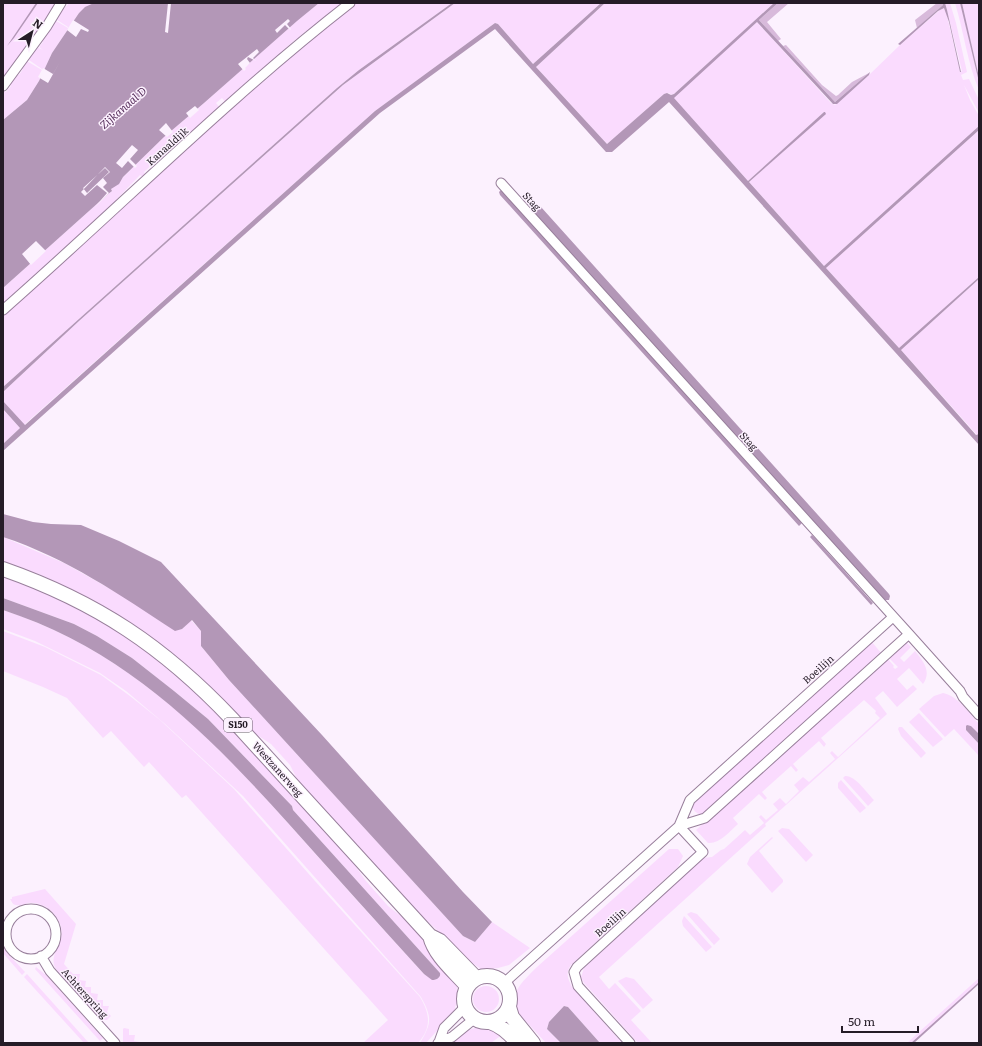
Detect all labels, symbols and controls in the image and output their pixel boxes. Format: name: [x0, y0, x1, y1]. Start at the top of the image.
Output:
north arrow: [12, 12, 52, 52]
text: N: [30, 14, 47, 32]
water label: Zijkanaal D: [95, 82, 149, 132]
street label: Kanaaldijk: [142, 122, 192, 169]
street label: Stag: [520, 188, 545, 214]
street label: Stag: [737, 428, 762, 454]
street label: Boeilijn: [799, 650, 837, 687]
road number: S150: [224, 718, 252, 732]
street label: Westzanerweg: [250, 738, 307, 800]
street label: Boeilijn: [591, 903, 629, 940]
street label: Achterspring: [59, 964, 112, 1021]
scale bar: [842, 1008, 918, 1034]
text: 50 m: [848, 1012, 875, 1030]

